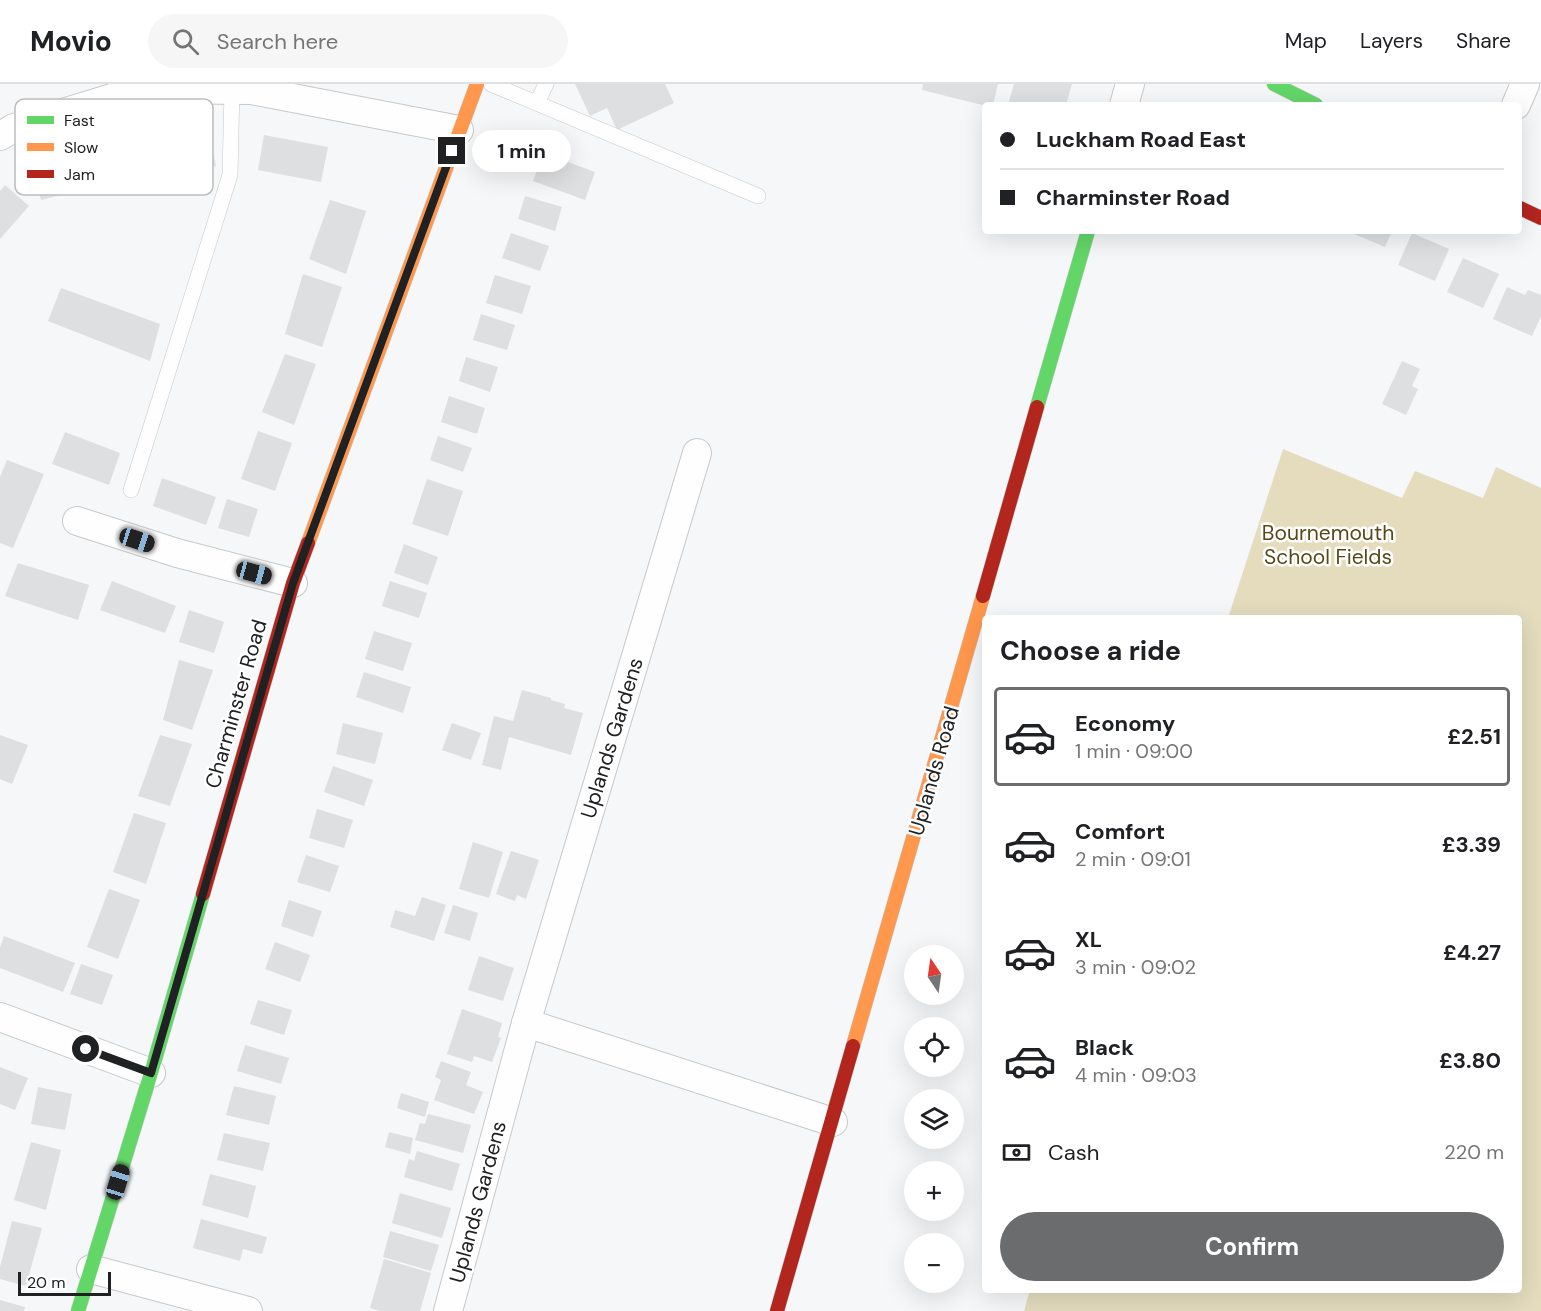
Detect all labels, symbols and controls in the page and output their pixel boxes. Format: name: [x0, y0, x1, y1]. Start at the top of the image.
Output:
search box: [148, 14, 568, 68]
text: Movio: [30, 23, 112, 60]
icon: search: [169, 25, 202, 58]
text: Search here: [217, 27, 338, 56]
text: Map: [1285, 27, 1327, 55]
text: Layers: [1360, 27, 1423, 55]
text: Share: [1456, 27, 1511, 55]
legend: [15, 99, 213, 195]
text: Fast: [64, 110, 95, 131]
text: Luckham Road East: [1036, 125, 1246, 154]
callout: 1 min: [473, 130, 572, 172]
text: Slow: [64, 137, 98, 158]
route end: [438, 137, 465, 164]
text: 1 min: [497, 138, 546, 164]
text: Jam: [64, 164, 95, 185]
text: Charminster Road: [1036, 183, 1230, 212]
park label: Bournemouth School Fields: [1262, 519, 1394, 571]
car: [117, 526, 157, 554]
car: [234, 560, 274, 586]
street label: Charminster Road: [199, 616, 273, 792]
text: Choose a ride: [1000, 633, 1181, 668]
street label: Uplands Gardens: [574, 654, 650, 822]
street label: Uplands Road: [902, 703, 966, 839]
text: Economy: [1075, 709, 1175, 738]
icon: car: [1003, 710, 1057, 764]
text: £2.51: [1447, 722, 1501, 751]
text: 1 min · 09:00: [1075, 738, 1193, 764]
text: Comfort: [1075, 817, 1165, 846]
icon: car: [1003, 818, 1057, 872]
text: £3.39: [1442, 830, 1501, 859]
text: 2 min · 09:01: [1075, 846, 1191, 872]
text: XL: [1075, 925, 1102, 954]
icon: car: [1003, 926, 1057, 980]
text: £4.27: [1443, 938, 1501, 967]
north arrow: [904, 945, 964, 1005]
map controls: [904, 945, 964, 1293]
text: 3 min · 09:02: [1075, 954, 1196, 980]
button: locate: [904, 1017, 964, 1077]
text: Black: [1075, 1033, 1134, 1062]
icon: car: [1003, 1034, 1057, 1088]
route start: [72, 1035, 99, 1062]
text: £3.80: [1439, 1046, 1501, 1075]
text: 4 min · 09:03: [1075, 1062, 1197, 1088]
button: layers: [904, 1089, 964, 1149]
street label: Uplands Gardens: [443, 1118, 513, 1286]
icon: cash: [1000, 1136, 1033, 1169]
text: Cash: [1048, 1138, 1099, 1167]
text: 220 m: [1444, 1139, 1504, 1165]
button: +: [904, 1161, 964, 1221]
car: [104, 1162, 132, 1202]
button: Confirm: [1000, 1212, 1504, 1281]
button: −: [904, 1233, 964, 1293]
scale bar: [18, 1269, 111, 1296]
text: 20 m: [27, 1272, 66, 1293]

